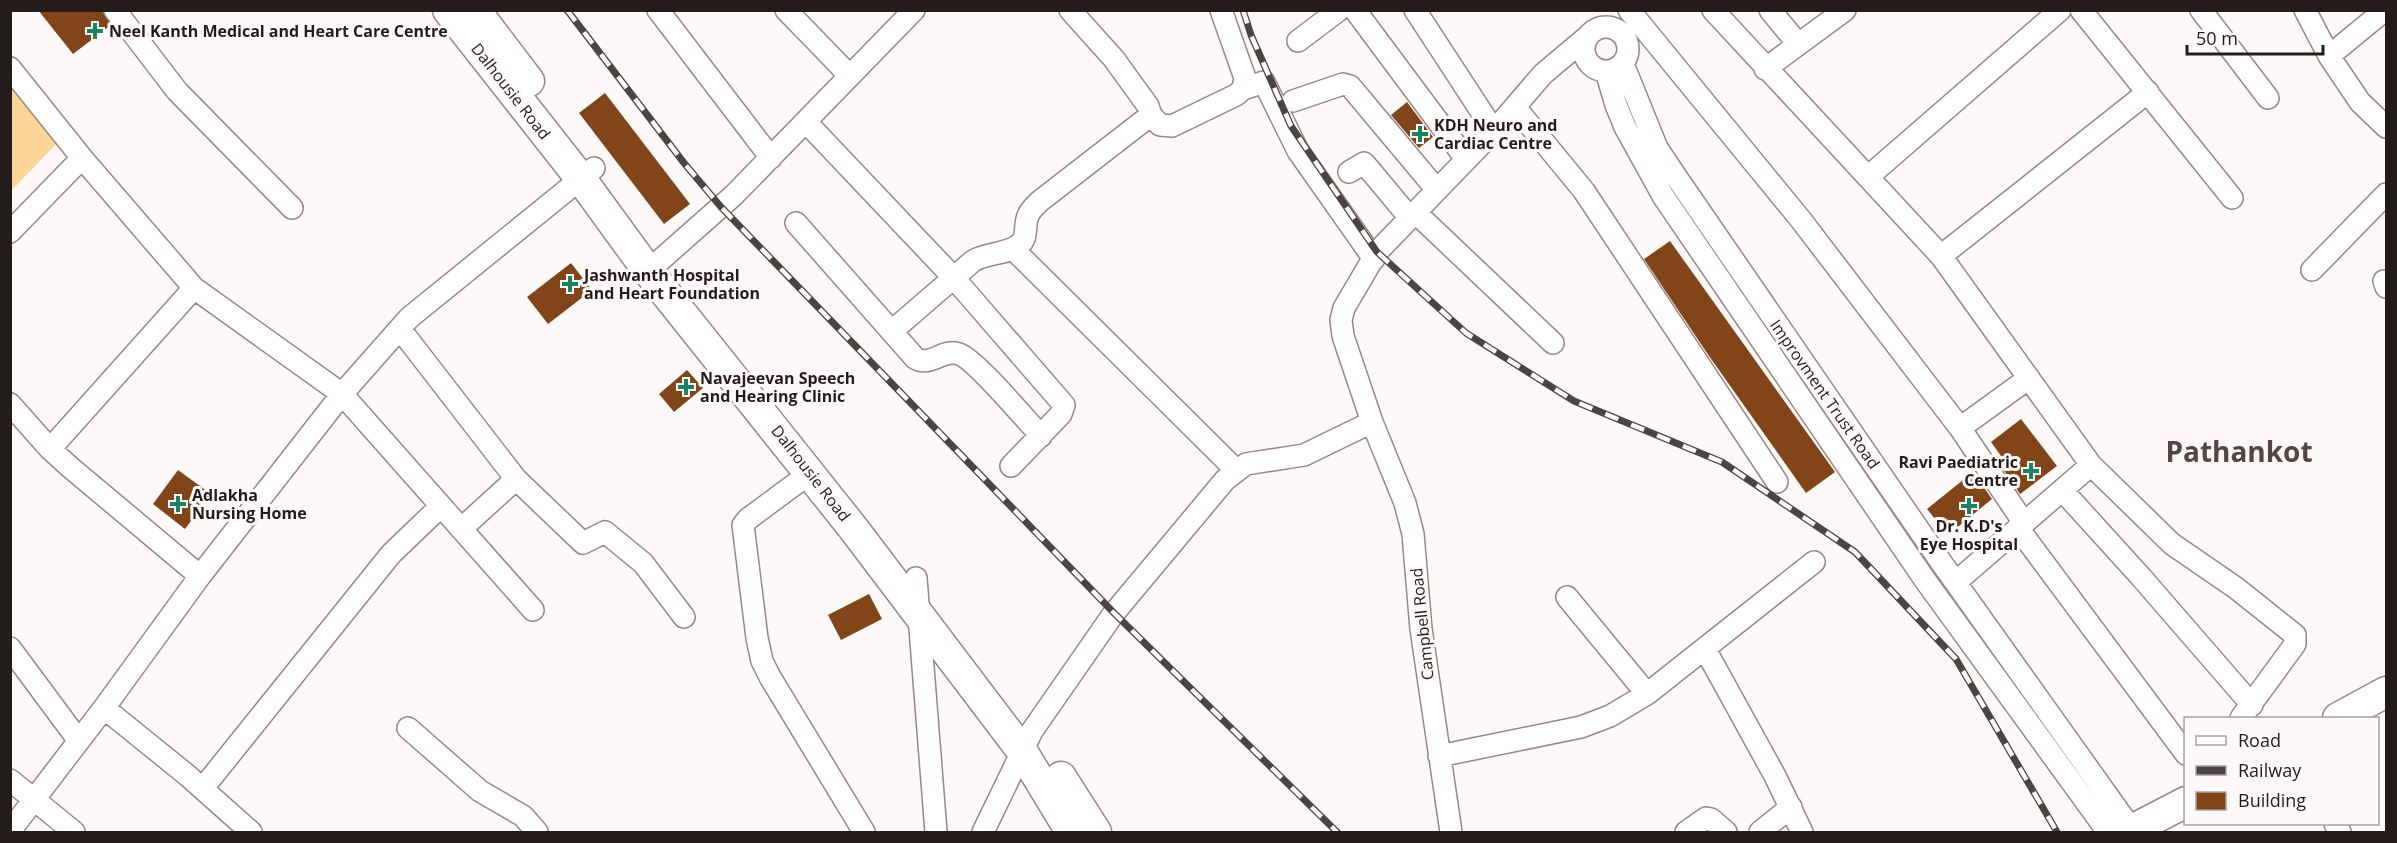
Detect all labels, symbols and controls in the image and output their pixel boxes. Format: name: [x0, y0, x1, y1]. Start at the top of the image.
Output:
scale bar: [2187, 18, 2324, 56]
place label: Neel Kanth Medical and Heart Care Centre: [109, 20, 448, 42]
marker: Neel Kanth Medical and Heart Care Centre: [86, 22, 104, 40]
text: 50 m: [2196, 26, 2238, 50]
street label: Dalhousie Road: [466, 38, 556, 144]
place label: KDH Neuro and Cardiac Centre: [1434, 114, 1557, 154]
marker: KDH Neuro and Cardiac Centre: [1411, 125, 1429, 143]
place label: Jashwanth Hospital and Heart Foundation: [582, 264, 760, 304]
marker: Jashwanth Hospital and Heart Foundation: [561, 275, 579, 293]
street label: Improvment Trust Road: [1765, 315, 1885, 473]
place label: Navajeevan Speech and Hearing Clinic: [700, 367, 855, 407]
marker: Navajeevan Speech and Hearing Clinic: [677, 378, 695, 396]
street label: Dalhousie Road: [766, 420, 856, 526]
district label: Pathankot: [2165, 432, 2313, 470]
place label: Ravi Paediatric Centre: [1898, 451, 2018, 491]
marker: Ravi Paediatric Centre: [2022, 462, 2040, 480]
place label: Adlakha Nursing Home: [192, 484, 307, 524]
marker: Adlakha Nursing Home: [169, 495, 187, 513]
marker: Dr. K.D's Eye Hospital: [1960, 497, 1978, 515]
place label: Dr. K.D's Eye Hospital: [1920, 515, 2018, 555]
street label: Campbell Road: [1405, 567, 1439, 681]
legend: [2184, 717, 2379, 825]
text: Road: [2238, 728, 2281, 752]
text: Railway: [2238, 758, 2302, 782]
text: Building: [2238, 788, 2306, 812]

